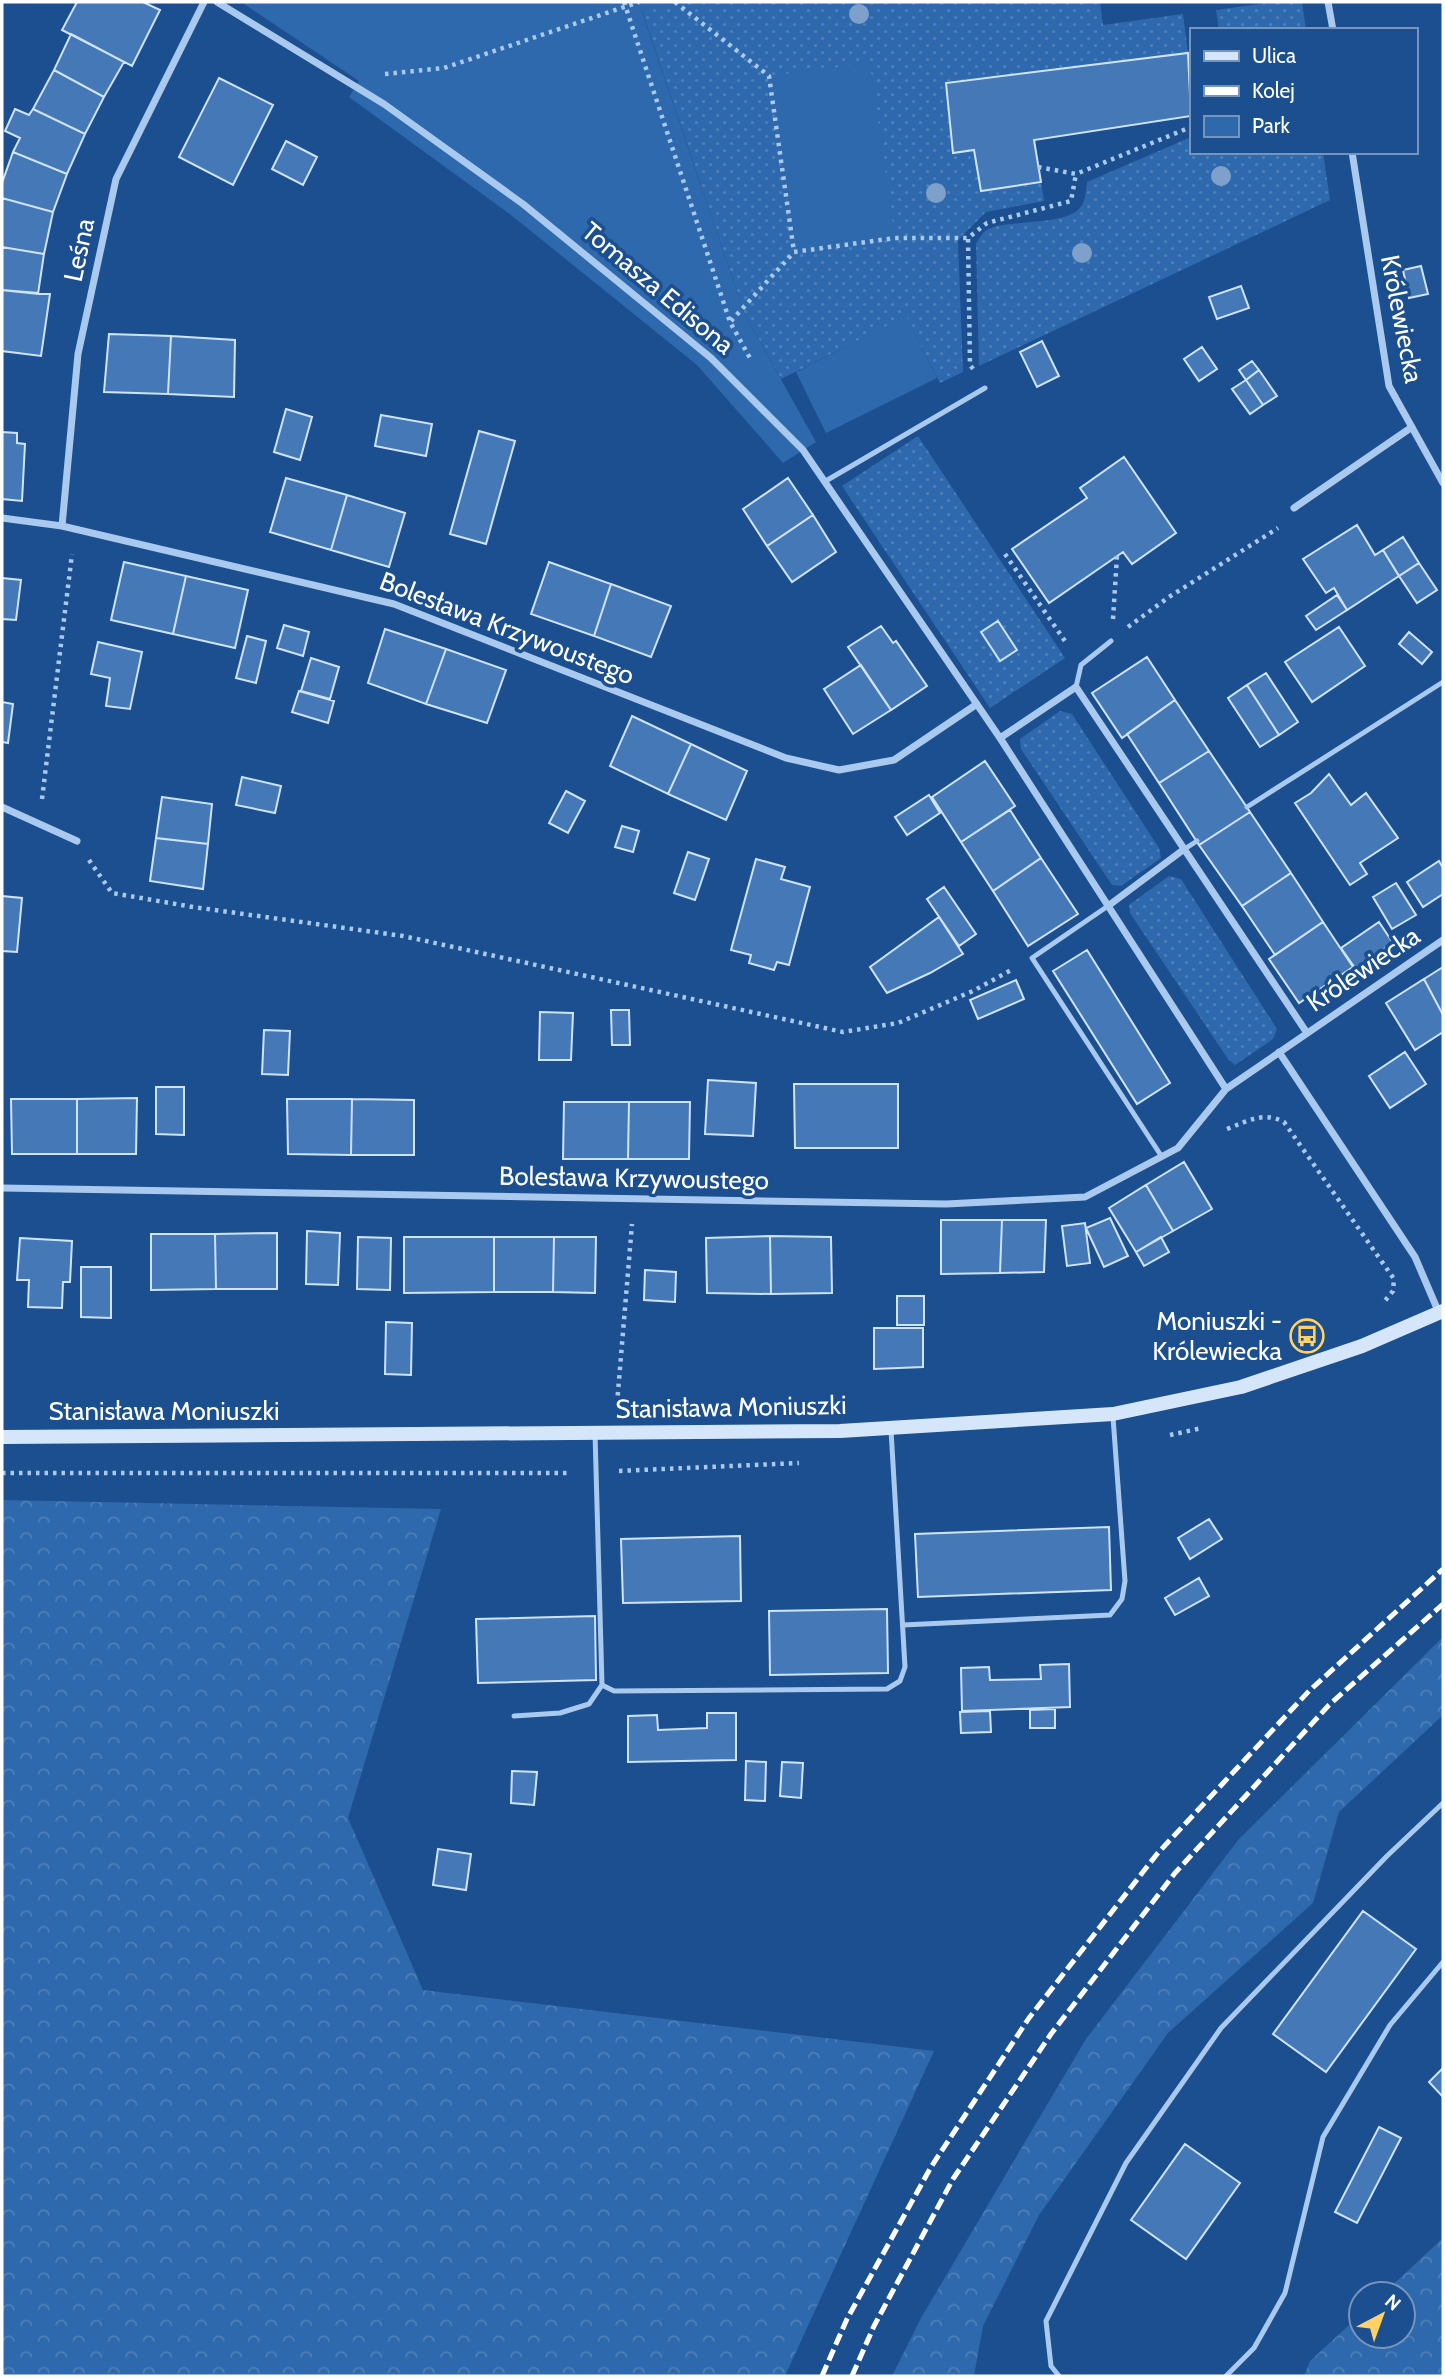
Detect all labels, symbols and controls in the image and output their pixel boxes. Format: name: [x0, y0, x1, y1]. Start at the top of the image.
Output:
legend: [1190, 28, 1417, 154]
text: Ulica: [1252, 43, 1296, 68]
text: Kolej: [1252, 78, 1295, 104]
text: Park: [1252, 113, 1290, 138]
street label: Leśna: [57, 215, 101, 285]
street label: Tomasza Edisona: [575, 215, 741, 361]
street label: Królewiecka: [1374, 252, 1430, 386]
street label: Bolesława Krzywoustego: [375, 565, 639, 691]
street label: Królewiecka: [1300, 919, 1426, 1019]
street label: Bolesława Krzywoustego: [499, 1160, 769, 1196]
place label: Moniuszki - Królewiecka: [1152, 1305, 1283, 1367]
bus stop icon: Moniuszki - Królewiecka: [1288, 1317, 1326, 1355]
street label: Stanisława Moniuszki: [615, 1389, 847, 1425]
street label: Stanisława Moniuszki: [48, 1395, 280, 1427]
north arrow: [1347, 2280, 1417, 2350]
text: N: [1380, 2289, 1405, 2316]

